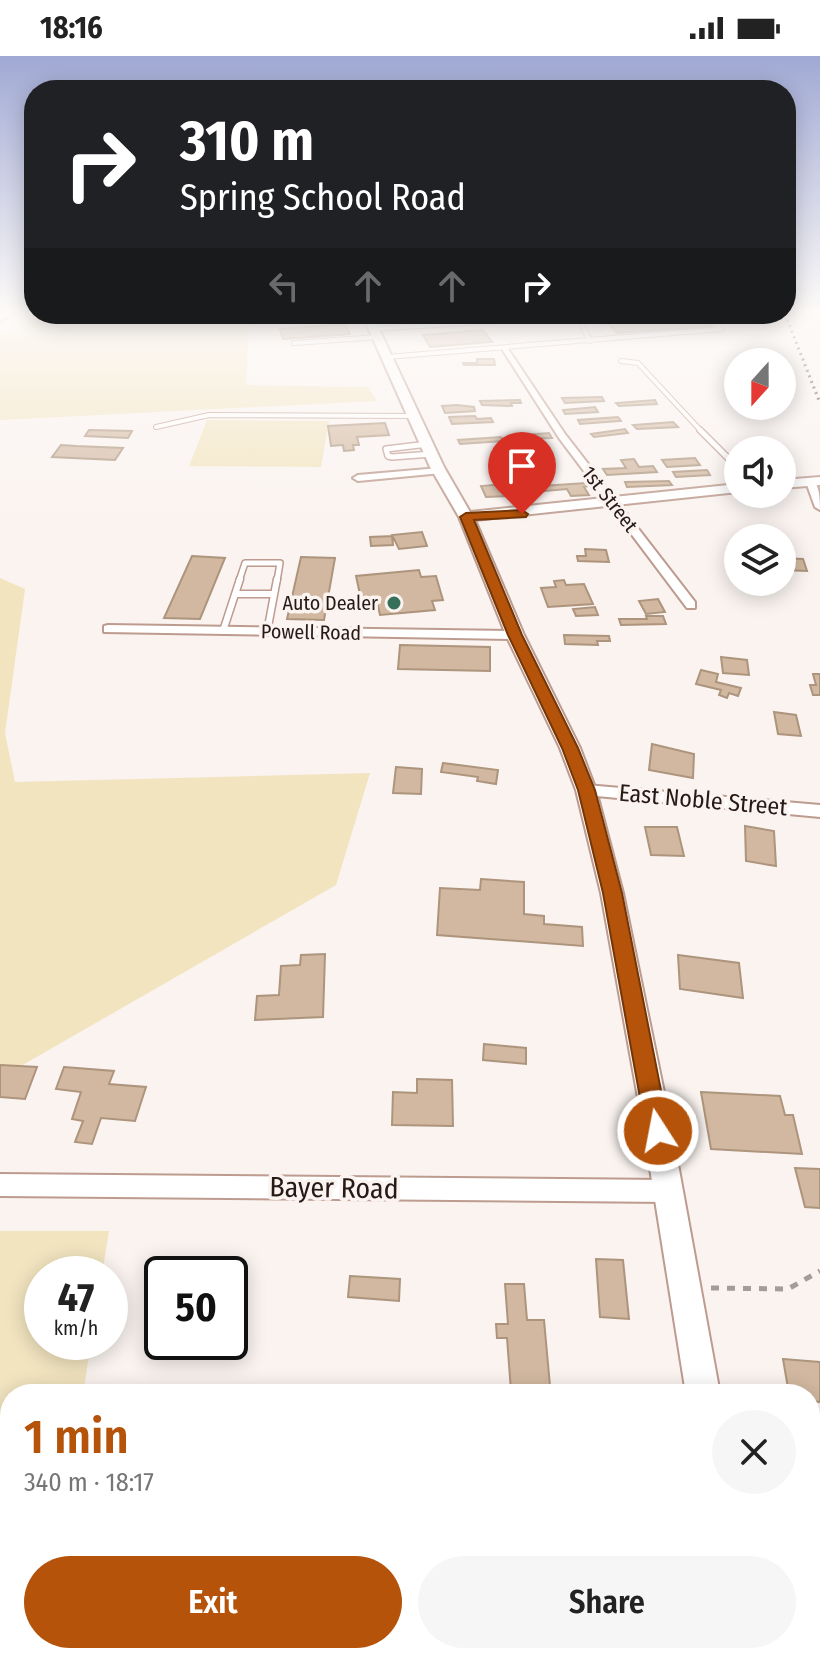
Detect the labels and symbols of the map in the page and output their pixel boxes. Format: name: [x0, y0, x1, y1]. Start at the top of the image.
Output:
north arrow: [724, 348, 796, 420]
pin: [488, 432, 556, 514]
street label: 1st Street: [577, 461, 643, 537]
place label: Auto Dealer: [283, 591, 378, 615]
marker: Auto Dealer: [385, 594, 403, 612]
street label: Powell Road: [261, 619, 361, 645]
street label: East Noble Street: [618, 779, 789, 821]
position arrow: [616, 1089, 700, 1173]
street label: Bayer Road: [269, 1170, 399, 1206]
speed limit sign: 50: [144, 1256, 248, 1360]

